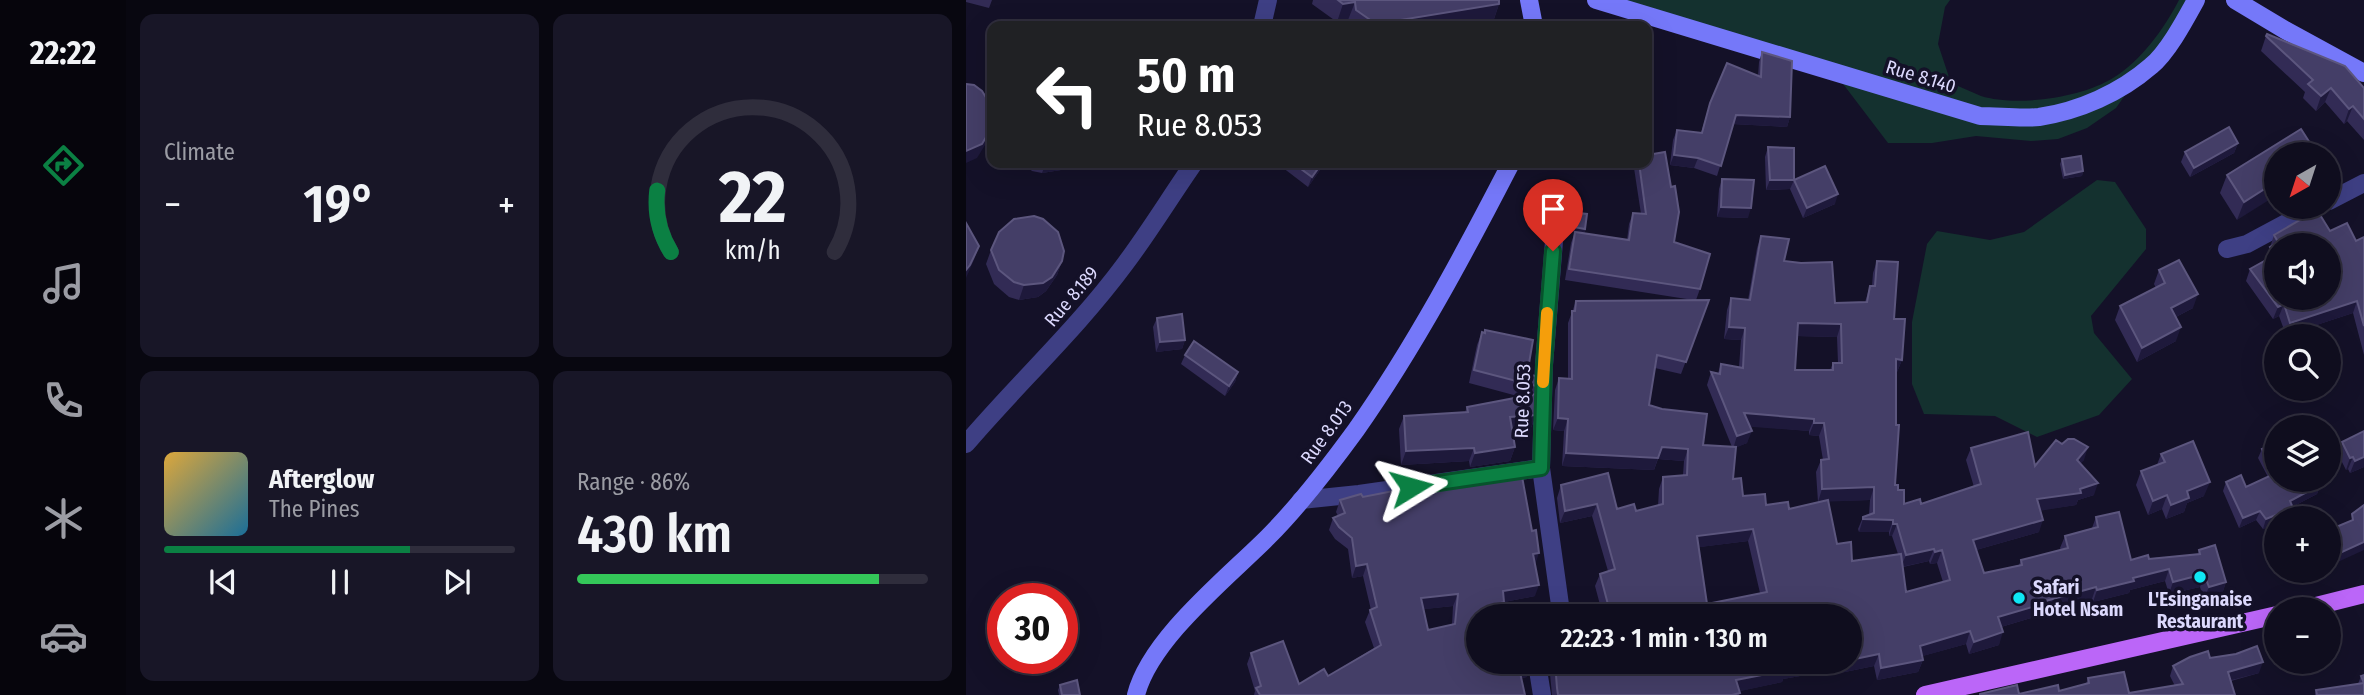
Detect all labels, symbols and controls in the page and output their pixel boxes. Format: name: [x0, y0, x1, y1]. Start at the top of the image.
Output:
text: 22:22: [30, 34, 96, 72]
text: 50 m: [1137, 46, 1235, 105]
icon: left: [1022, 49, 1113, 140]
street label: Rue 8.140: [1883, 55, 1959, 98]
text: Rue 8.053: [1137, 106, 1262, 144]
text: Climate: [164, 138, 235, 166]
icon: directions: [39, 141, 88, 190]
north arrow: [2264, 142, 2342, 219]
map controls: [2264, 142, 2341, 674]
text: 22: [718, 154, 786, 241]
text: 19°: [303, 173, 376, 236]
pin: [1523, 179, 1583, 251]
text: −: [164, 182, 181, 228]
text: +: [498, 182, 515, 228]
icon: arrive: [1534, 190, 1572, 228]
button: sound: [2264, 233, 2341, 310]
text: km/h: [725, 235, 780, 265]
icon: music: [39, 259, 88, 308]
street label: Rue 8.189: [1040, 261, 1103, 331]
button: search: [2264, 324, 2341, 401]
street label: Rue 8.053: [1510, 363, 1535, 439]
icon: phone: [39, 376, 88, 425]
street label: Rue 8.013: [1296, 396, 1357, 469]
button: layers: [2264, 415, 2341, 492]
position arrow: [1374, 450, 1448, 524]
text: Afterglow: [269, 464, 374, 495]
text: Range · 86%: [577, 468, 690, 496]
icon: climate: [39, 494, 88, 543]
text: The Pines: [269, 495, 360, 523]
text: 430 km: [577, 503, 732, 566]
button: +: [2264, 506, 2341, 583]
icon: previous: [204, 563, 242, 601]
icon: pause: [321, 563, 359, 601]
icon: next: [438, 563, 476, 601]
marker: L'Esinganaise Restaurant: [2192, 569, 2208, 585]
place label: Safari Hotel Nsam: [2033, 576, 2123, 621]
speed limit sign: 30: [987, 583, 1078, 674]
place label: L'Esinganaise Restaurant: [2148, 588, 2252, 633]
marker: Safari Hotel Nsam: [2011, 590, 2027, 606]
button: −: [2264, 597, 2341, 674]
icon: car: [39, 612, 88, 661]
text: 22:23 · 1 min · 130 m: [1560, 623, 1768, 654]

